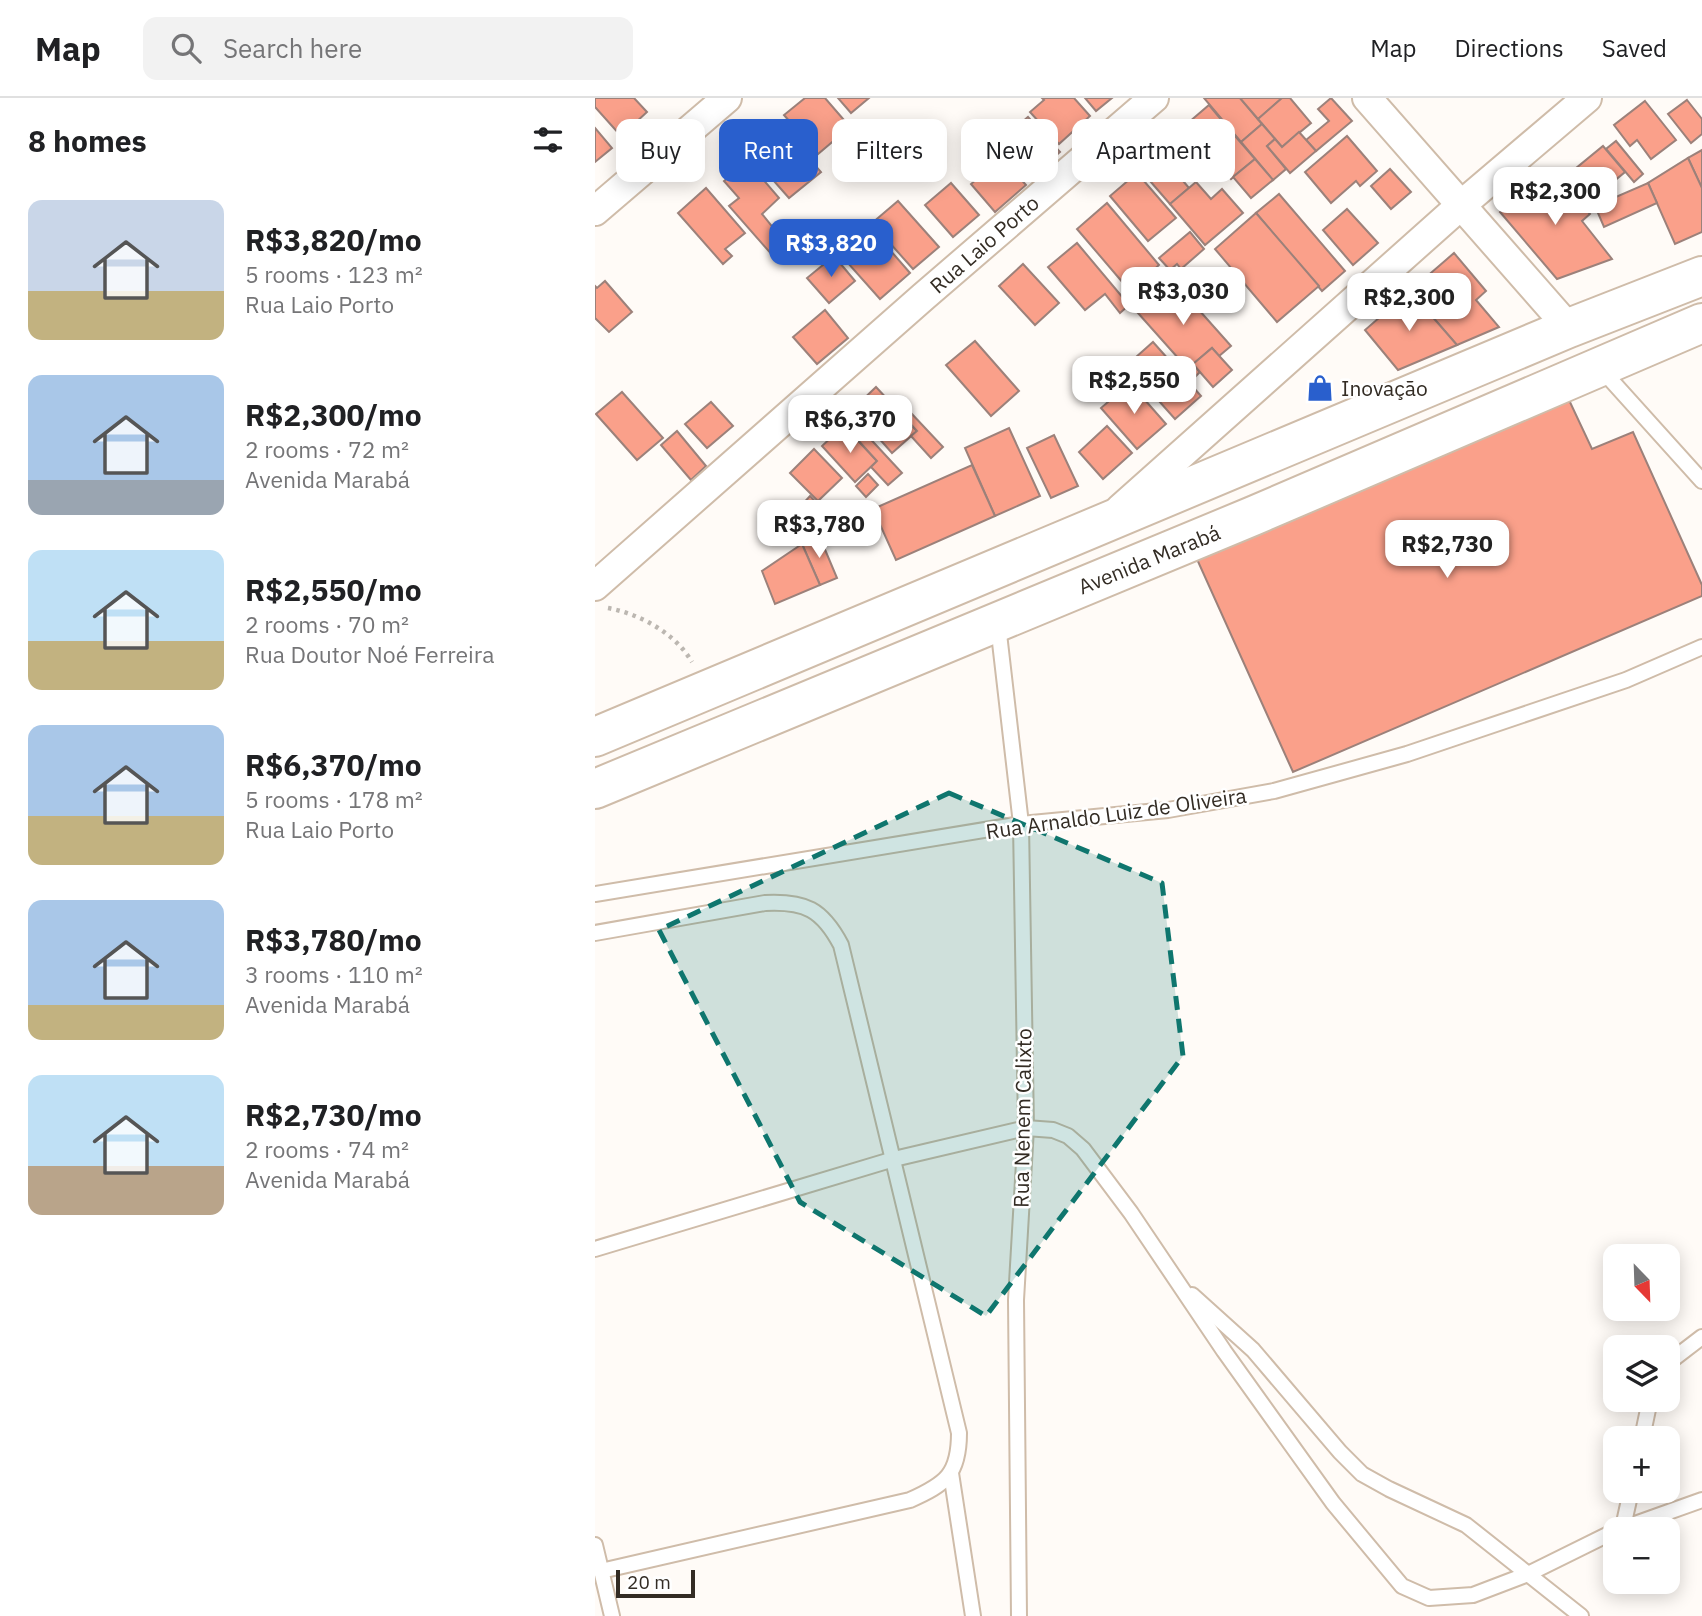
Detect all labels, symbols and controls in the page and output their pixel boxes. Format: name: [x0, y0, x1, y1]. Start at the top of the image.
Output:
search box: [143, 17, 633, 80]
text: Map: [35, 27, 101, 70]
icon: search: [167, 29, 205, 67]
text: Search here: [223, 31, 362, 65]
text: Map: [1370, 32, 1416, 64]
text: Directions: [1454, 32, 1564, 64]
text: Saved: [1602, 32, 1667, 64]
chip: Buy: [616, 119, 705, 182]
chip: Rent: [719, 119, 818, 182]
chip: Filters: [832, 119, 947, 182]
chip: New: [961, 119, 1058, 182]
chip: Apartment: [1072, 119, 1235, 182]
text: 8 homes: [28, 121, 147, 160]
icon: filters: [529, 121, 567, 159]
pin: R$2,300: [1490, 167, 1620, 227]
text: R$2,300: [1509, 175, 1601, 205]
street label: Rua Laio Porto: [923, 189, 1045, 299]
text: R$3,820/mo: [245, 220, 422, 259]
pin: R$3,820: [766, 220, 896, 279]
text: R$3,820: [785, 227, 877, 257]
icon: home: [84, 228, 168, 312]
text: 5 rooms · 123 m²: [245, 259, 423, 289]
pin: R$3,030: [1118, 268, 1248, 327]
pin: R$2,300: [1344, 274, 1474, 333]
text: R$3,030: [1137, 275, 1229, 305]
text: R$2,300: [1363, 281, 1455, 311]
text: Rua Laio Porto: [245, 289, 394, 319]
pin: R$2,550: [1069, 356, 1199, 416]
text: R$2,550: [1088, 364, 1180, 394]
shop icon: Inovação: [1305, 373, 1335, 403]
place label: Inovação: [1341, 374, 1428, 402]
text: R$2,300/mo: [245, 395, 422, 434]
pin: R$6,370: [785, 396, 915, 455]
icon: home: [84, 403, 168, 487]
text: R$6,370: [804, 403, 896, 433]
text: 2 rooms · 72 m²: [245, 434, 409, 464]
text: Avenida Marabá: [245, 464, 410, 494]
pin: R$3,780: [754, 500, 884, 560]
text: R$3,780: [773, 508, 865, 538]
street label: Avenida Marabá: [1074, 518, 1224, 600]
pin: R$2,730: [1382, 520, 1512, 580]
text: R$2,730: [1401, 528, 1493, 558]
text: R$2,550/mo: [245, 570, 422, 609]
icon: home: [84, 578, 168, 662]
text: 2 rooms · 70 m²: [245, 609, 409, 639]
text: Rua Doutor Noé Ferreira: [245, 639, 494, 669]
text: R$6,370/mo: [245, 745, 422, 784]
icon: home: [84, 753, 168, 837]
street label: Rua Arnaldo Luiz de Oliveira: [984, 781, 1248, 845]
text: 5 rooms · 178 m²: [245, 784, 423, 814]
text: Rua Laio Porto: [245, 814, 394, 844]
text: R$3,780/mo: [245, 920, 422, 959]
icon: home: [84, 928, 168, 1012]
text: 3 rooms · 110 m²: [245, 959, 423, 989]
text: Avenida Marabá: [245, 989, 410, 1019]
street label: Rua Nenem Calixto: [1006, 1028, 1038, 1208]
text: R$2,730/mo: [245, 1095, 422, 1134]
icon: home: [84, 1103, 168, 1187]
text: 2 rooms · 74 m²: [245, 1134, 409, 1164]
text: Avenida Marabá: [245, 1164, 410, 1194]
north arrow: [1603, 1244, 1680, 1321]
map controls: [1603, 1244, 1680, 1594]
button: layers: [1603, 1335, 1680, 1412]
button: +: [1603, 1426, 1680, 1503]
button: −: [1603, 1517, 1680, 1594]
scale bar: [616, 1567, 695, 1599]
text: 20 m: [627, 1570, 671, 1594]

